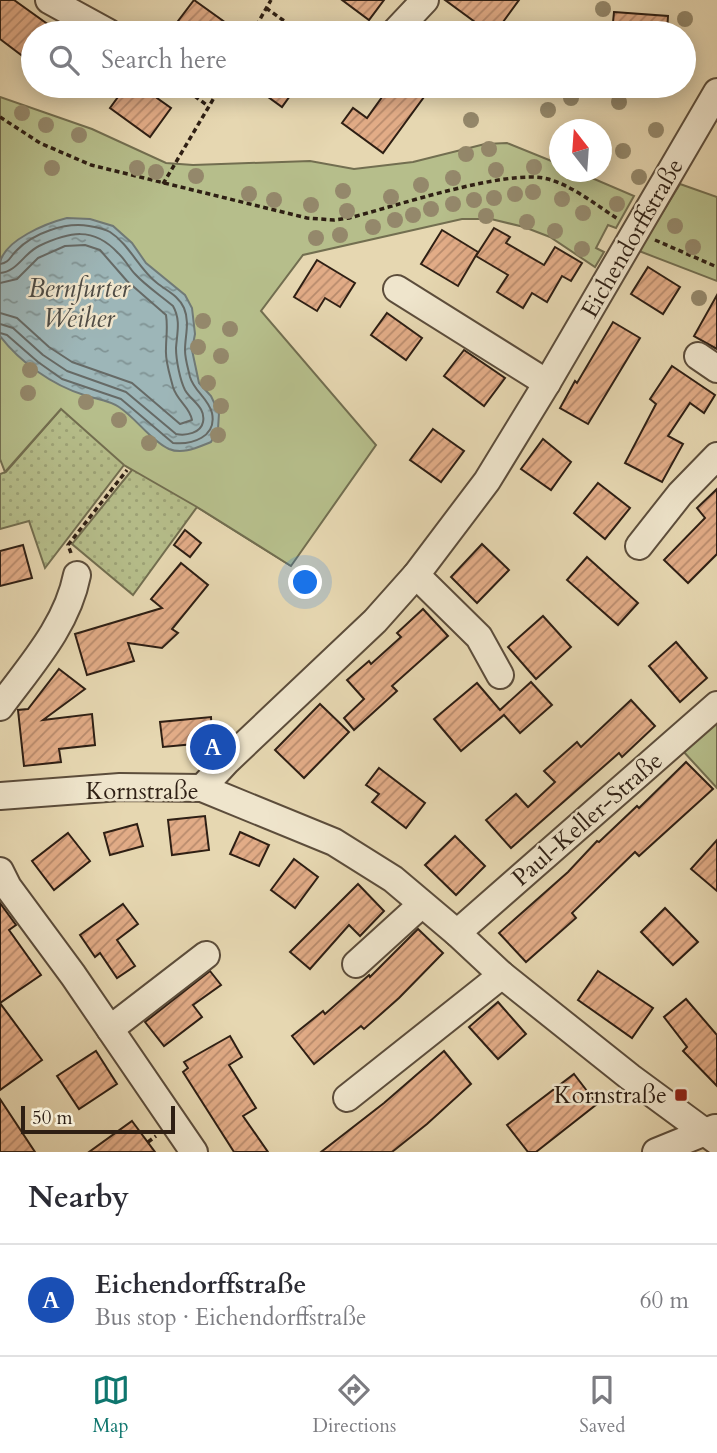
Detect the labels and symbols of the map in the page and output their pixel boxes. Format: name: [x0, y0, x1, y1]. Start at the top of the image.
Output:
north arrow: [549, 119, 612, 182]
street label: Eichendorffstraße: [573, 152, 691, 324]
water label: Bernfurter Weiher: [28, 271, 131, 336]
your location: [288, 565, 322, 599]
pin: A: [190, 721, 236, 773]
street label: Paul-Keller-Straße: [505, 745, 670, 894]
street label: Kornstraße: [85, 775, 199, 808]
place label: Kornstraße: [554, 1079, 667, 1112]
marker: Kornstraße: [673, 1087, 689, 1103]
scale bar: [21, 1103, 175, 1135]

